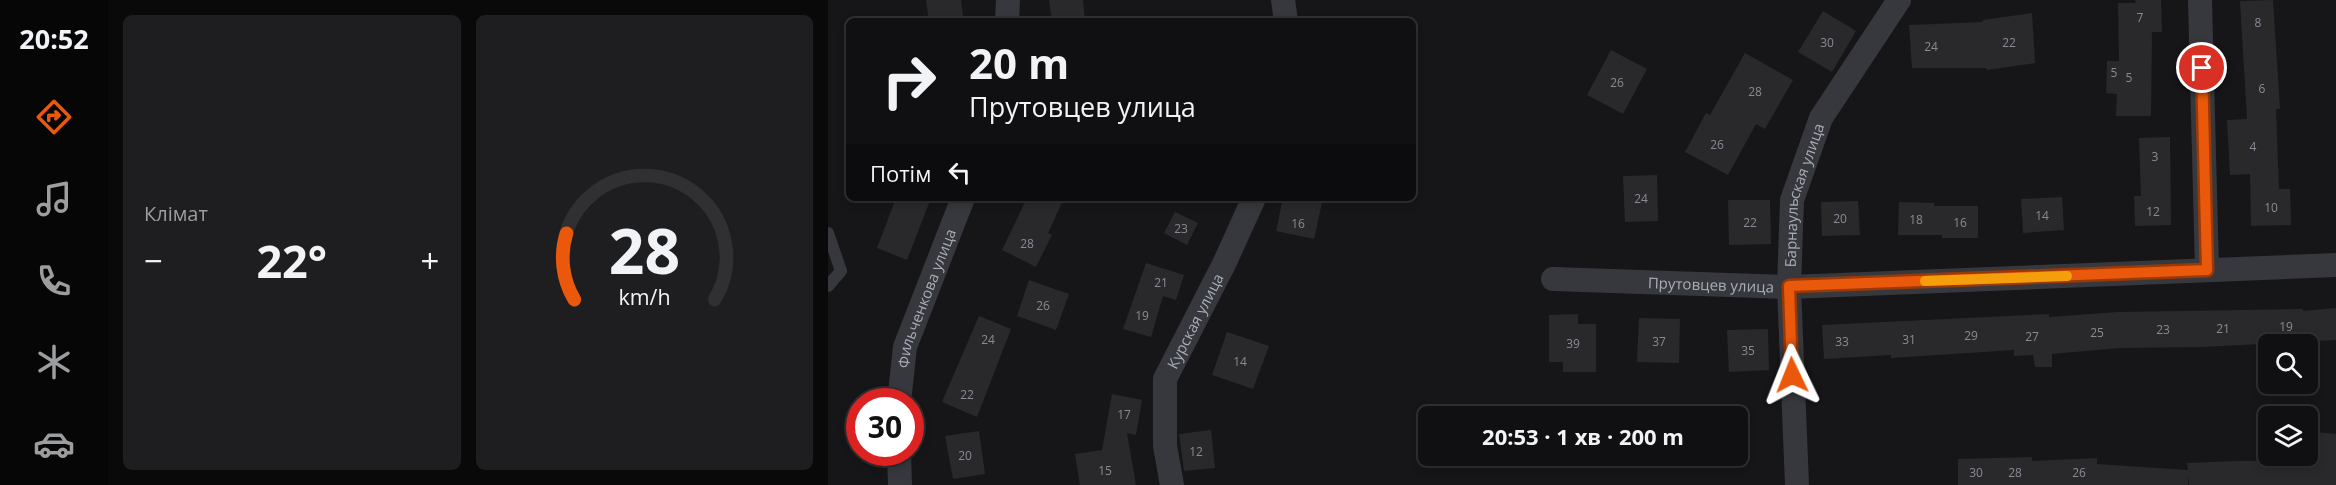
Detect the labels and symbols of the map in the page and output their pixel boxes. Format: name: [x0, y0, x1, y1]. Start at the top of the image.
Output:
house number: 7: [2137, 9, 2144, 26]
house number: 8: [2255, 14, 2262, 31]
house number: 30: [1820, 34, 1834, 51]
house number: 22: [2002, 34, 2016, 51]
house number: 24: [1924, 38, 1938, 55]
pin: [2176, 42, 2227, 93]
house number: 5: [2111, 64, 2118, 81]
house number: 5: [2126, 69, 2133, 86]
house number: 26: [1610, 74, 1624, 91]
house number: 6: [2259, 80, 2266, 97]
house number: 28: [1748, 83, 1762, 100]
street label: Барнаульская улица: [1780, 120, 1828, 268]
house number: 26: [1710, 136, 1724, 153]
house number: 4: [2250, 138, 2257, 155]
house number: 3: [2152, 148, 2159, 165]
house number: 24: [1634, 190, 1648, 207]
house number: 10: [2264, 199, 2278, 216]
house number: 12: [2146, 203, 2160, 220]
house number: 14: [2035, 207, 2049, 224]
house number: 20: [1833, 210, 1847, 227]
house number: 18: [1909, 211, 1923, 228]
house number: 22: [1743, 214, 1757, 231]
house number: 16: [1953, 214, 1967, 231]
house number: 16: [1291, 215, 1305, 232]
house number: 23: [1174, 220, 1188, 237]
street label: Фильченкова улица: [893, 226, 960, 369]
house number: 28: [1020, 235, 1034, 252]
street label: Курская улица: [1162, 270, 1228, 372]
street label: Прутовцев улица: [1648, 272, 1774, 296]
house number: 21: [1154, 274, 1168, 291]
house number: 26: [1036, 297, 1050, 314]
house number: 19: [1135, 307, 1149, 324]
house number: 19: [2279, 318, 2293, 335]
house number: 21: [2216, 320, 2230, 337]
house number: 23: [2156, 321, 2170, 338]
house number: 25: [2090, 324, 2104, 341]
house number: 29: [1964, 327, 1978, 344]
house number: 27: [2025, 328, 2039, 345]
house number: 24: [981, 331, 995, 348]
house number: 31: [1902, 331, 1916, 348]
house number: 37: [1652, 333, 1666, 350]
house number: 33: [1835, 333, 1849, 350]
house number: 39: [1566, 335, 1580, 352]
house number: 35: [1741, 342, 1755, 359]
position arrow: [1760, 343, 1824, 407]
house number: 14: [1233, 353, 1247, 370]
house number: 22: [960, 386, 974, 403]
speed limit sign: 30: [846, 388, 924, 466]
house number: 17: [1117, 406, 1131, 423]
house number: 12: [1189, 443, 1203, 460]
house number: 20: [958, 447, 972, 464]
house number: 15: [1098, 462, 1112, 479]
house number: 30: [1969, 464, 1983, 481]
house number: 28: [2008, 464, 2022, 481]
house number: 26: [2072, 464, 2086, 481]

